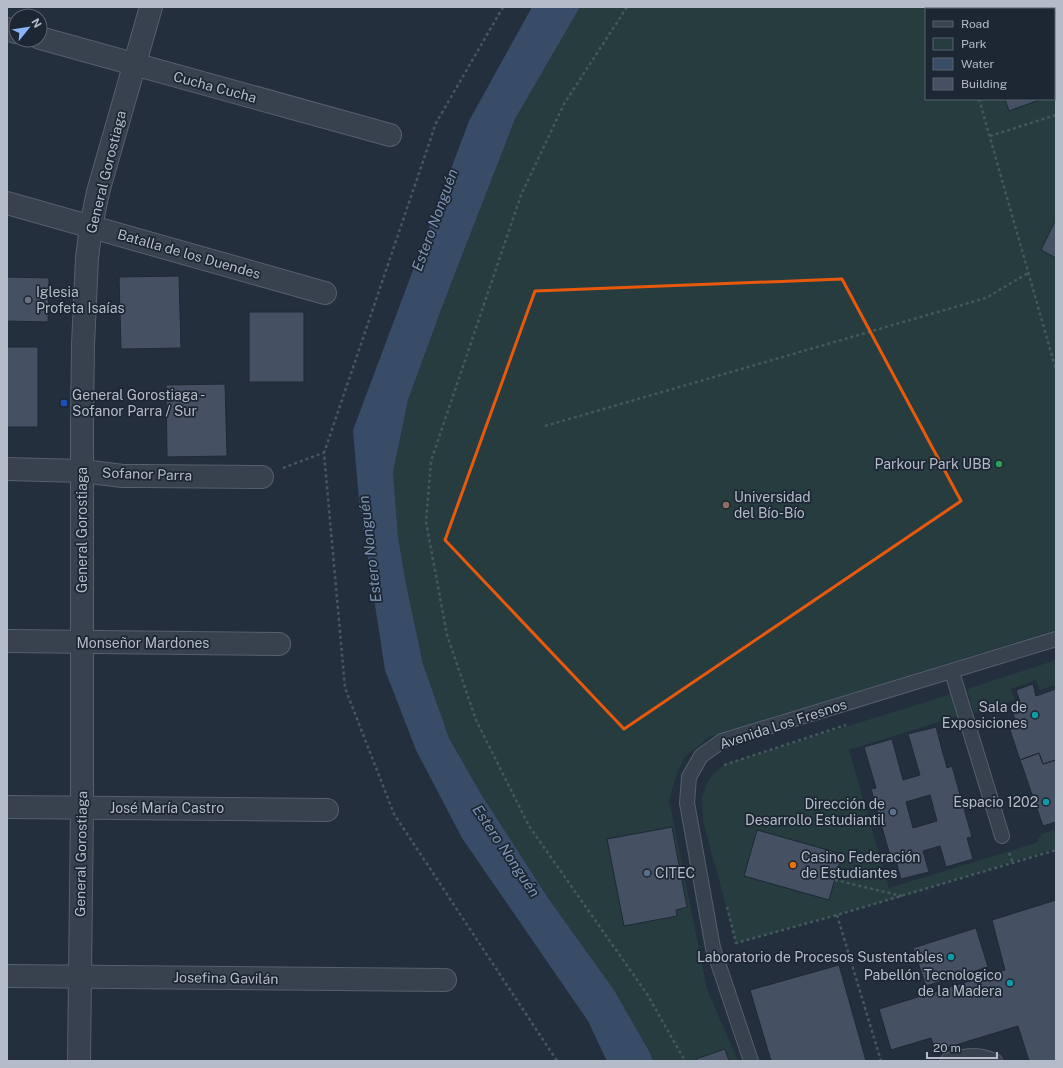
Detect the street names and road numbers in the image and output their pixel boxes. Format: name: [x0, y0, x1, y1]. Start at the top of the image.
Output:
street label: Cucha Cucha: [172, 68, 258, 106]
street label: General Gorostiaga: [83, 109, 129, 235]
street label: Batalla de los Duendes: [116, 226, 262, 282]
street label: Sofanor Parra: [102, 464, 192, 484]
street label: General Gorostiaga: [74, 467, 90, 593]
street label: Monseñor Mardones: [77, 635, 209, 651]
street label: Avenida Los Fresnos: [717, 696, 849, 752]
street label: General Gorostiaga: [72, 791, 90, 917]
street label: José María Castro: [110, 800, 224, 816]
street label: Josefina Gavilán: [174, 969, 278, 987]

